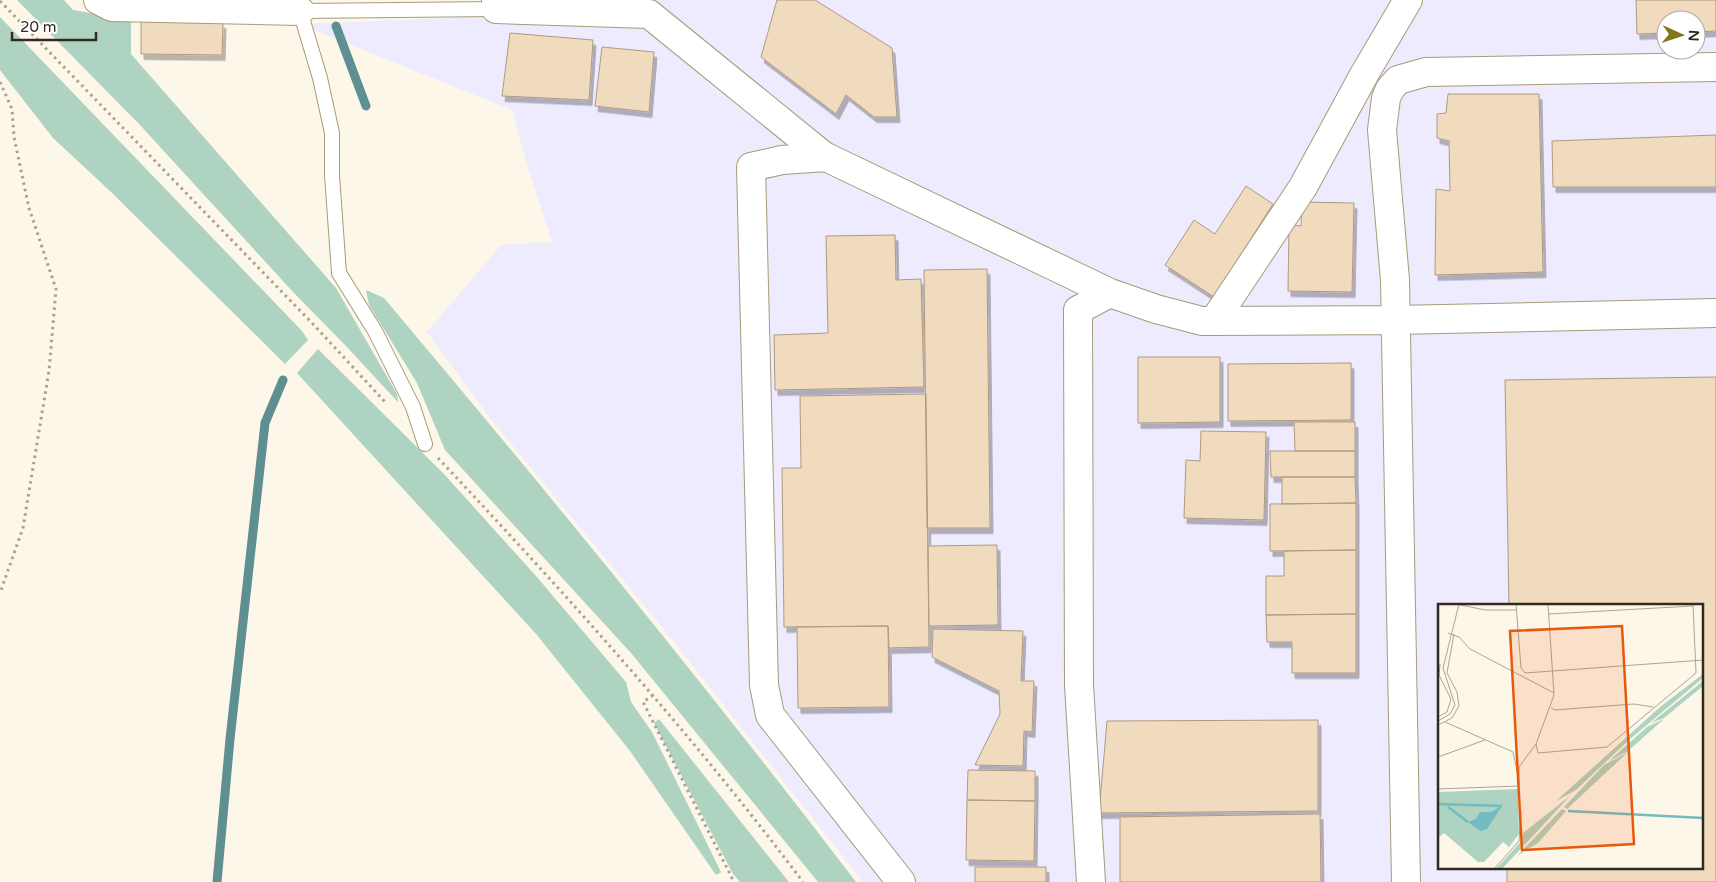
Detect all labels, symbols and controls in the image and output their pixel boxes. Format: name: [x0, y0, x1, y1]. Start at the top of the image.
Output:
scale bar: [12, 10, 96, 42]
north arrow: [1656, 10, 1706, 60]
text: 20 m: [20, 18, 57, 36]
text: N: [1685, 30, 1702, 42]
inset map: [1438, 604, 1704, 870]

